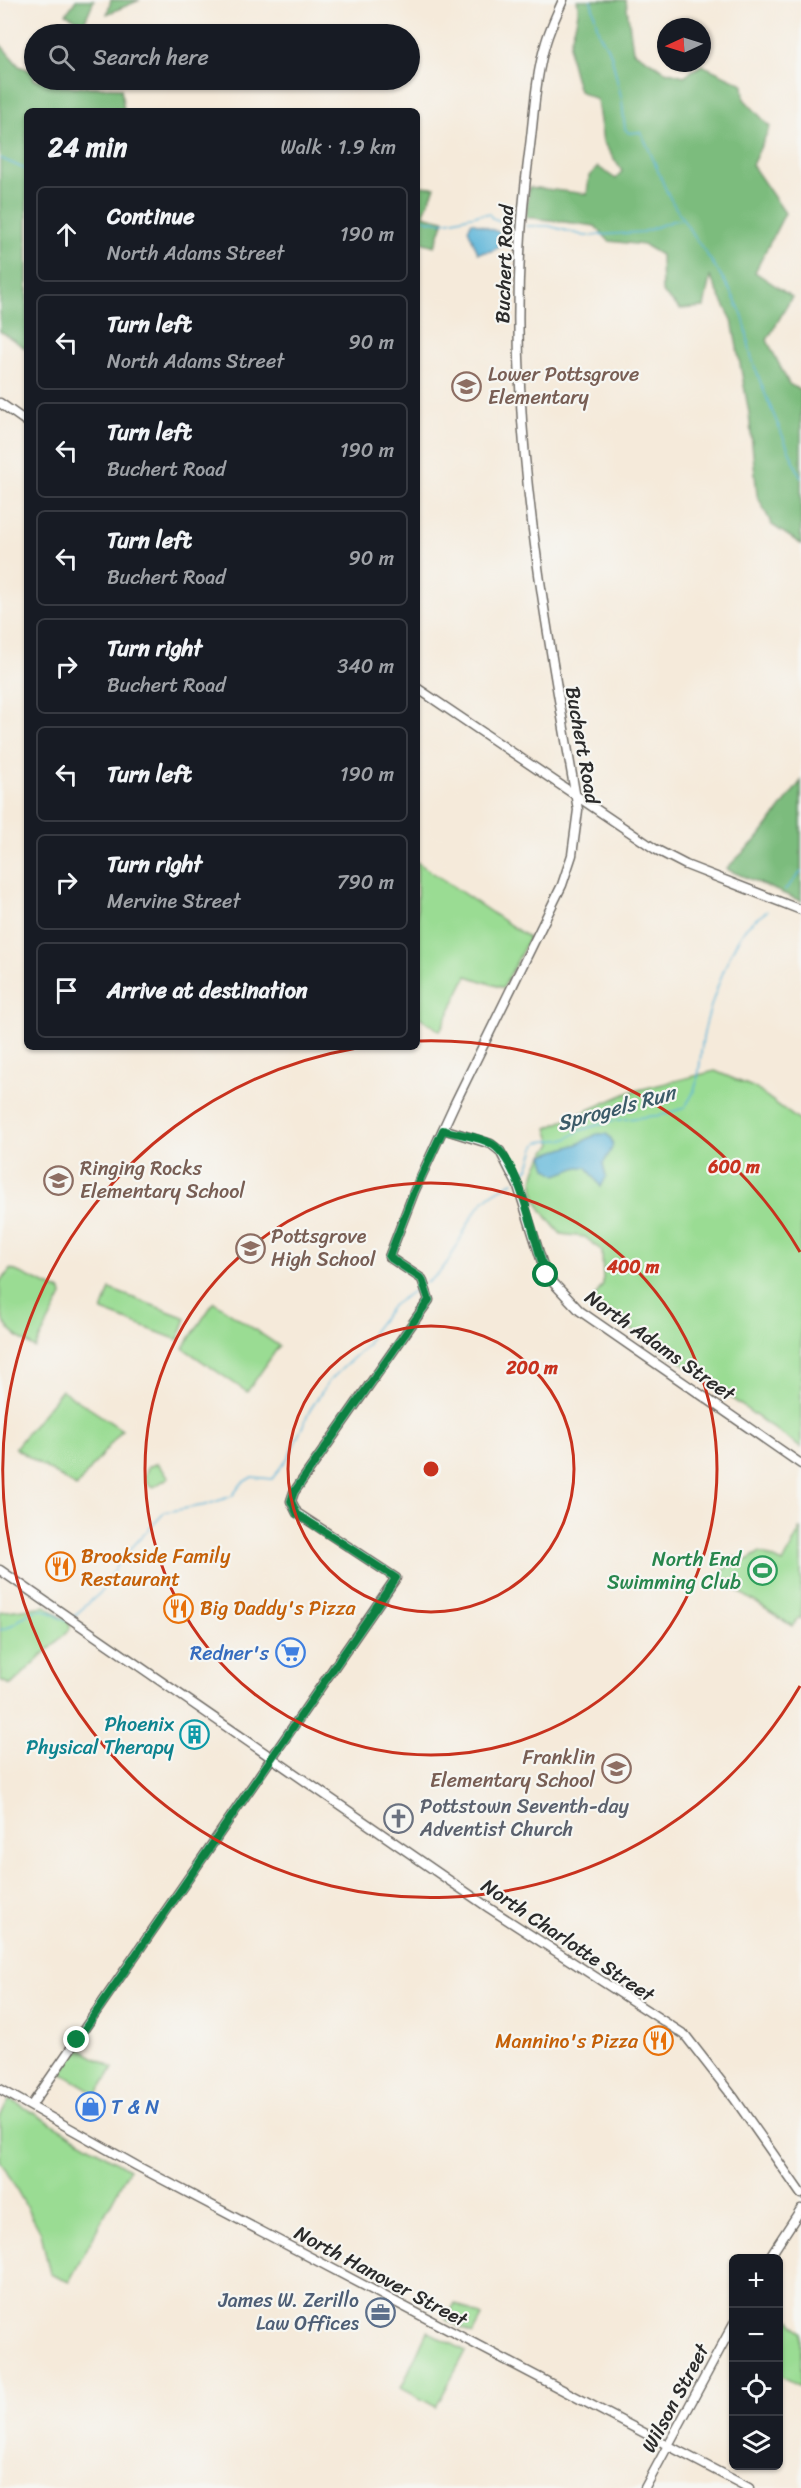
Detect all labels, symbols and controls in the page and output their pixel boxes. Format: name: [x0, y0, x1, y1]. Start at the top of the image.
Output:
north arrow: [657, 18, 711, 72]
search box: [24, 24, 420, 90]
text: Search here: [93, 38, 209, 77]
icon: search: [45, 41, 78, 74]
text: 24 min: [48, 124, 127, 170]
text: Walk · 1.9 km: [280, 130, 396, 165]
text: Continue: [107, 197, 195, 236]
street label: Buchert Road: [485, 203, 524, 324]
text: 190 m: [340, 217, 394, 252]
icon: ahead: [50, 218, 83, 251]
text: North Adams Street: [107, 236, 284, 271]
text: Turn left: [107, 305, 192, 344]
text: 90 m: [349, 325, 394, 360]
icon: left: [50, 326, 83, 359]
text: North Adams Street: [107, 344, 284, 379]
place label: Lower Pottsgrove Elementary: [488, 357, 639, 415]
school or university icon: Lower Pottsgrove Elementary: [451, 370, 483, 402]
text: Turn left: [107, 413, 192, 452]
text: 190 m: [340, 433, 394, 468]
icon: left: [50, 434, 83, 467]
text: Buchert Road: [107, 452, 226, 487]
text: Turn left: [107, 521, 192, 560]
text: 90 m: [349, 541, 394, 576]
icon: left: [50, 542, 83, 575]
text: Buchert Road: [107, 560, 226, 595]
text: Turn right: [107, 629, 202, 668]
text: 340 m: [337, 649, 394, 684]
icon: right: [50, 650, 83, 683]
text: Buchert Road: [107, 668, 226, 703]
street label: Buchert Road: [555, 684, 610, 808]
text: Turn left: [107, 755, 192, 794]
text: 190 m: [340, 757, 394, 792]
icon: left: [50, 758, 83, 791]
text: Turn right: [107, 845, 202, 884]
text: 790 m: [337, 865, 394, 900]
icon: right: [50, 866, 83, 899]
text: Mervine Street: [107, 884, 240, 919]
text: Arrive at destination: [107, 971, 308, 1010]
icon: arrive: [50, 974, 83, 1007]
water label: Sprogels Run: [552, 1073, 682, 1142]
place label: Ringing Rocks Elementary School: [80, 1151, 245, 1209]
text: 600 m: [707, 1151, 760, 1183]
school or university icon: Ringing Rocks Elementary School: [43, 1164, 75, 1196]
place label: Pottsgrove High School: [271, 1219, 377, 1277]
school or university icon: Pottsgrove High School: [234, 1232, 266, 1264]
text: 400 m: [606, 1251, 659, 1283]
route start: [532, 1261, 558, 1287]
street label: North Adams Street: [577, 1280, 743, 1411]
text: 200 m: [505, 1352, 558, 1384]
centre of rings: [421, 1459, 441, 1479]
place label: Brookside Family Restaurant: [81, 1539, 231, 1597]
place label: North End Swimming Club: [607, 1542, 742, 1600]
restaurant icon: Brookside Family Restaurant: [44, 1551, 76, 1583]
sports icon: North End Swimming Club: [746, 1555, 778, 1587]
place label: Big Daddy's Pizza: [200, 1591, 356, 1626]
restaurant icon: Big Daddy's Pizza: [163, 1592, 195, 1624]
place label: Redner's: [190, 1636, 270, 1671]
supermarket icon: Redner's: [274, 1637, 306, 1669]
place label: Phoenix Physical Therapy: [26, 1707, 175, 1765]
building icon: Phoenix Physical Therapy: [179, 1719, 211, 1751]
place label: Franklin Elementary School: [430, 1740, 595, 1798]
school or university icon: Franklin Elementary School: [600, 1753, 632, 1785]
place label: Pottstown Seventh-day Adventist Church: [419, 1789, 629, 1847]
church icon: Pottstown Seventh-day Adventist Church: [383, 1802, 415, 1834]
street label: North Charlotte Street: [474, 1869, 663, 2012]
place label: Mannino's Pizza: [495, 2024, 639, 2059]
restaurant icon: Mannino's Pizza: [643, 2025, 675, 2057]
route end: [63, 2026, 89, 2052]
place label: T & N: [111, 2090, 159, 2125]
shop icon: T & N: [74, 2091, 106, 2123]
street label: North Hanover Street: [288, 2216, 475, 2337]
map controls: [729, 2254, 783, 2470]
button: +: [729, 2254, 783, 2308]
place label: James W. Zerillo Law Offices: [217, 2283, 360, 2341]
office icon: James W. Zerillo Law Offices: [364, 2296, 396, 2328]
button: −: [729, 2308, 783, 2362]
street label: Wilson Street: [632, 2336, 719, 2459]
button: locate: [729, 2362, 783, 2416]
button: layers: [729, 2416, 783, 2470]

